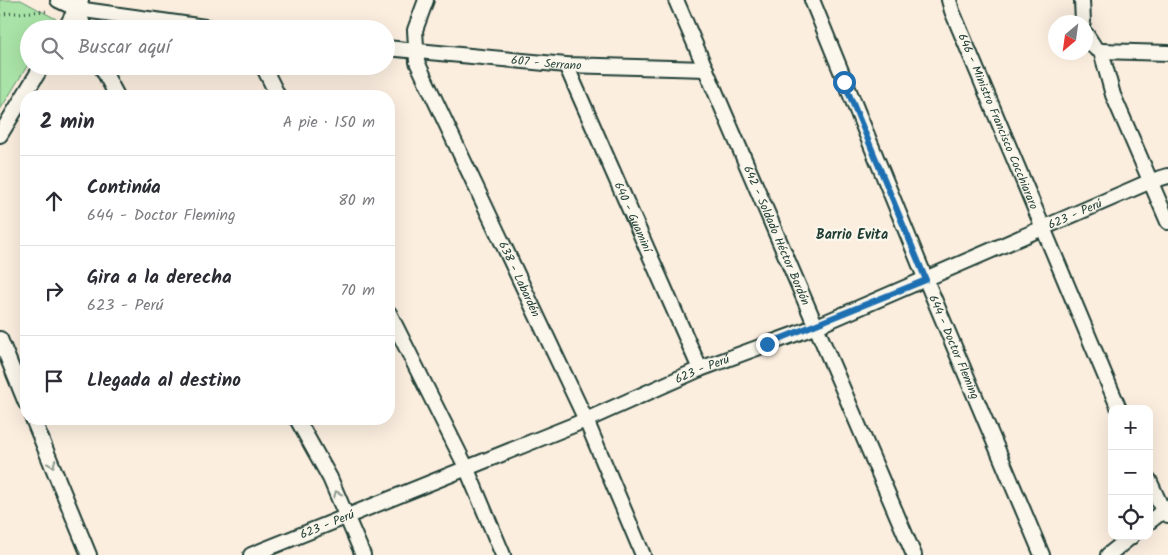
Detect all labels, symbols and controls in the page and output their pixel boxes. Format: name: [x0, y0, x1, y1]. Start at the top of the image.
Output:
north arrow: [1048, 15, 1093, 60]
search box: [20, 20, 395, 75]
street label: 646 - Ministro Francisco Cocchiararo: [953, 30, 1043, 212]
text: Buscar aquí: [78, 33, 170, 63]
icon: search: [38, 34, 66, 62]
street label: 607 - Serrano: [510, 51, 582, 75]
route start: [833, 71, 856, 94]
text: 2 min: [40, 106, 95, 139]
text: A pie · 150 m: [283, 110, 375, 135]
street label: 642 - Soldado Héctor Bordón: [738, 163, 815, 308]
text: Continúa: [87, 173, 161, 203]
street label: 640 - Guaminí: [609, 179, 657, 257]
icon: ahead: [40, 187, 68, 215]
text: 80 m: [338, 188, 375, 213]
street label: 623 - Perú: [1045, 194, 1106, 235]
text: 644 - Doctor Fleming: [87, 203, 236, 228]
district label: Barrio Evita: [816, 224, 888, 246]
street label: 638 - Labardén: [493, 238, 545, 320]
text: Gira a la derecha: [87, 263, 232, 293]
icon: right: [40, 277, 68, 305]
text: 70 m: [340, 278, 375, 303]
street label: 644 - Doctor Fleming: [923, 292, 984, 403]
text: 623 - Perú: [87, 293, 163, 318]
route end: [756, 333, 779, 356]
street label: 623 - Perú: [672, 350, 732, 389]
text: Llegada al destino: [87, 366, 241, 396]
icon: arrive: [40, 367, 68, 395]
map controls: [1108, 405, 1153, 540]
button: +: [1108, 405, 1153, 450]
button: −: [1108, 450, 1153, 495]
one-way arrow: [45, 459, 56, 468]
one-way arrow: [332, 490, 343, 499]
button: locate: [1108, 495, 1153, 540]
street label: 623 - Perú: [297, 505, 358, 544]

